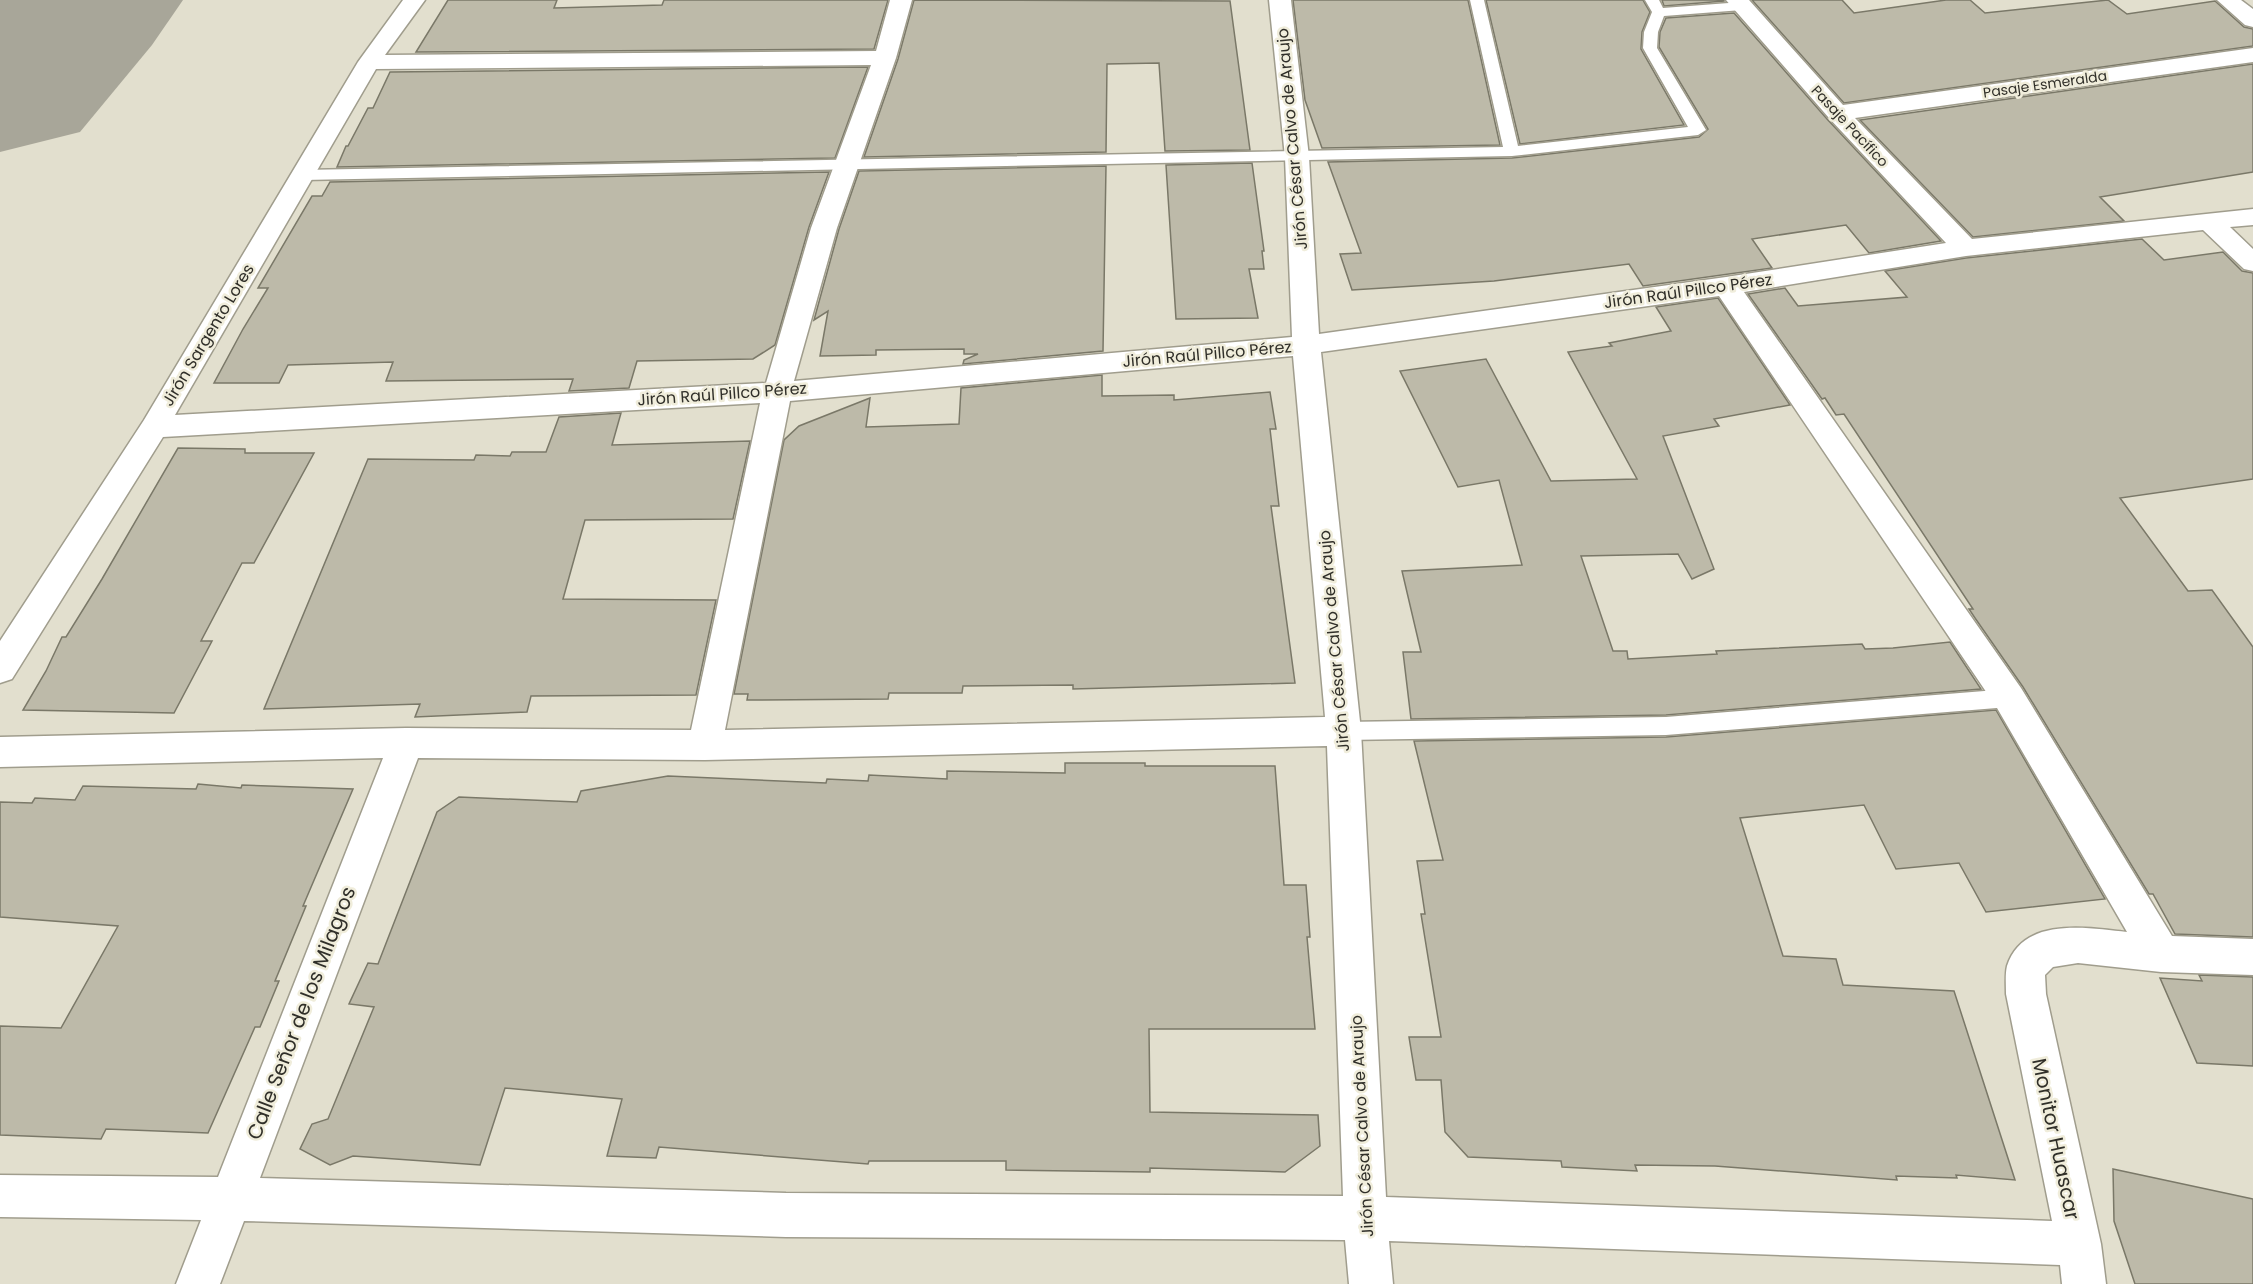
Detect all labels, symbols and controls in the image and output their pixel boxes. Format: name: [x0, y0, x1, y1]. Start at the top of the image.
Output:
street label: Jirón César Calvo de Araujo: [1271, 27, 1313, 251]
street label: Pasaje Esmeralda: [1982, 65, 2108, 103]
street label: Pasaje Pacífico: [1807, 81, 1893, 171]
street label: Jirón Sargento Lores: [156, 260, 260, 410]
street label: Jirón Raúl Pillco Pérez: [1602, 268, 1774, 314]
street label: Jirón Raúl Pillco Pérez: [1121, 335, 1293, 373]
street label: Jirón Raúl Pillco Pérez: [637, 377, 807, 411]
street label: Jirón César Calvo de Araujo: [1313, 529, 1355, 753]
street label: Calle Señor de los Milagros: [240, 883, 362, 1143]
street label: Jirón César Calvo de Araujo: [1345, 1014, 1379, 1238]
street label: Monitor Huascar: [2025, 1056, 2087, 1222]

